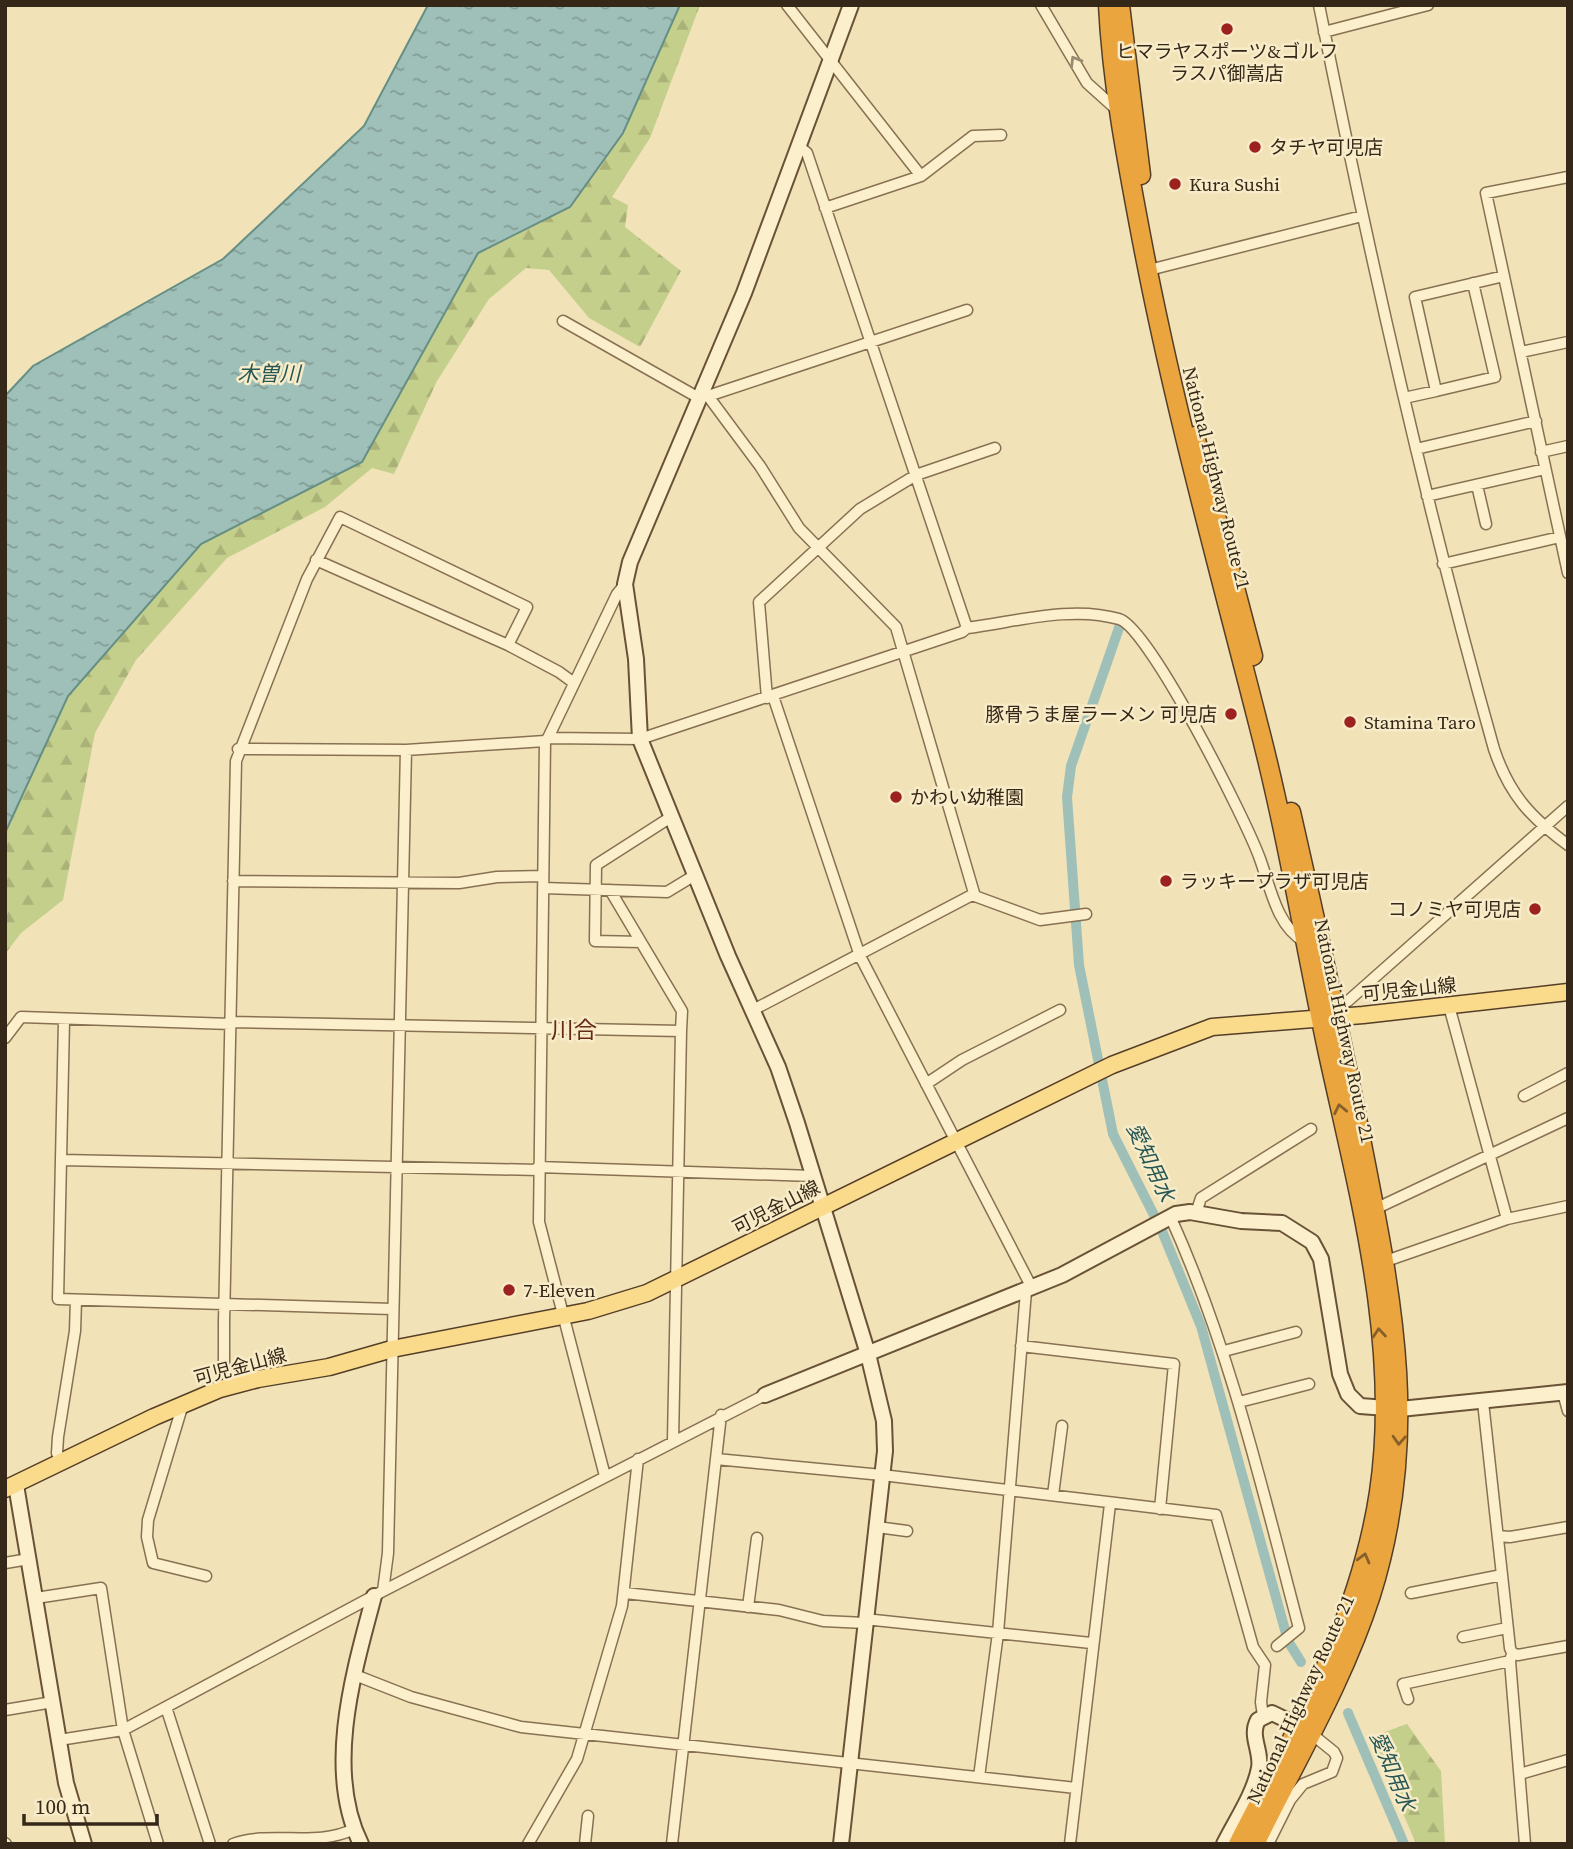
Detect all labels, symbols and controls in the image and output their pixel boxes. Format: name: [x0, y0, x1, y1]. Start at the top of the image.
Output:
marker: ヒマラヤスポーツ&ゴルフ ラスパ御嵩店: [1219, 21, 1235, 37]
place label: ヒマラヤスポーツ&ゴルフ ラスパ御嵩店: [1116, 38, 1338, 86]
one-way arrow: [1070, 56, 1083, 69]
place label: タチヤ可児店: [1269, 134, 1383, 160]
marker: タチヤ可児店: [1247, 139, 1263, 155]
place label: Kura Sushi: [1189, 171, 1280, 197]
marker: Kura Sushi: [1167, 176, 1183, 192]
water label: 木曽川: [238, 359, 302, 388]
street label: National Highway Route 21: [1177, 364, 1257, 592]
place label: 豚骨うま屋ラーメン 可児店: [985, 701, 1217, 727]
marker: 豚骨うま屋ラーメン 可児店: [1223, 706, 1239, 722]
place label: Stamina Taro: [1364, 709, 1476, 735]
marker: Stamina Taro: [1342, 714, 1358, 730]
place label: かわい幼稚園: [910, 784, 1024, 810]
marker: かわい幼稚園: [888, 789, 904, 805]
place label: ラッキープラザ可児店: [1180, 868, 1369, 894]
marker: ラッキープラザ可児店: [1158, 873, 1174, 889]
place label: コノミヤ可児店: [1388, 896, 1521, 922]
marker: コノミヤ可児店: [1527, 901, 1543, 917]
street label: National Highway Route 21: [1309, 916, 1381, 1146]
street label: 可児金山線: [1360, 971, 1458, 1007]
district label: 川合: [551, 1014, 597, 1046]
one-way arrow: [1334, 1103, 1348, 1115]
water label: 愛知用水: [1120, 1118, 1183, 1208]
street label: 可児金山線: [728, 1174, 824, 1240]
place label: 7-Eleven: [523, 1277, 595, 1303]
marker: 7-Eleven: [501, 1282, 517, 1298]
one-way arrow: [1372, 1327, 1387, 1338]
street label: 可児金山線: [191, 1341, 289, 1391]
one-way arrow: [1392, 1435, 1407, 1446]
one-way arrow: [1356, 1552, 1370, 1564]
street label: National Highway Route 21: [1240, 1590, 1360, 1808]
water label: 愛知用水: [1363, 1727, 1424, 1817]
scale bar: [24, 1783, 158, 1827]
text: 100 m: [35, 1792, 90, 1821]

